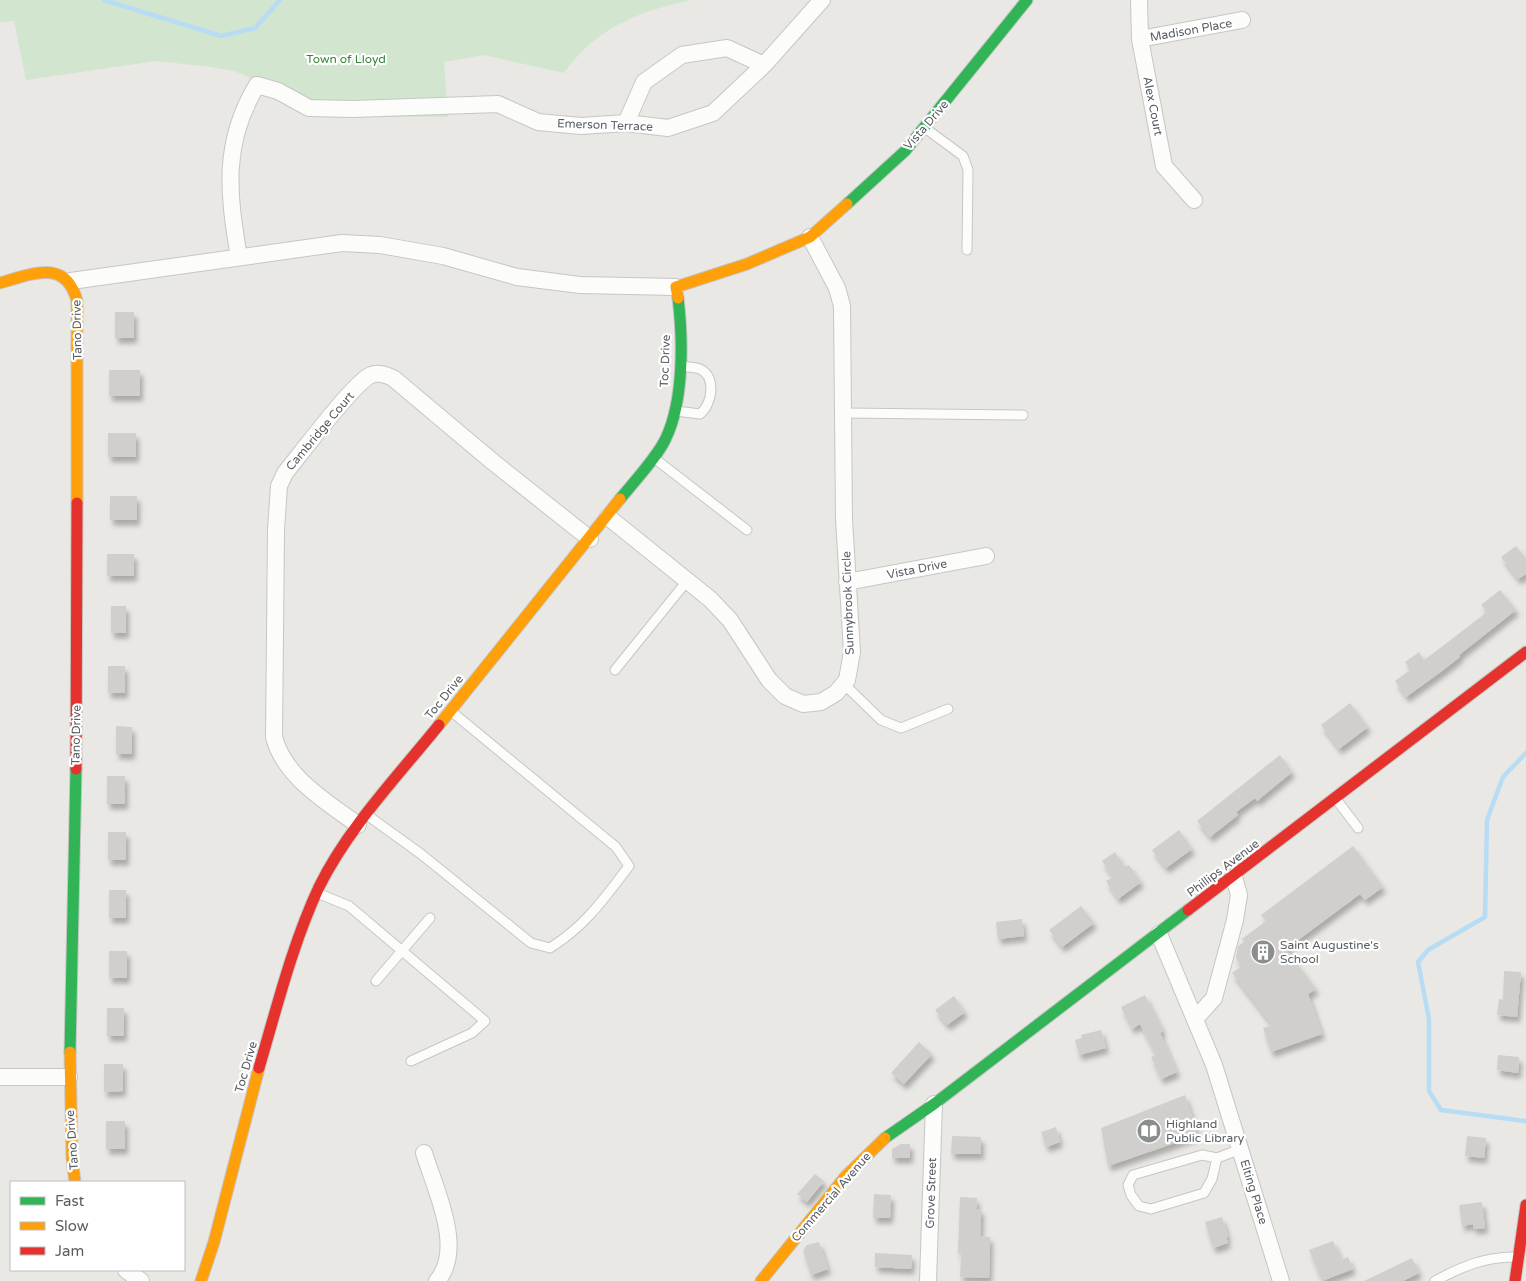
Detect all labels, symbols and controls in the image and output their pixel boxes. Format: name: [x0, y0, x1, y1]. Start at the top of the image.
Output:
street label: Madison Place: [1149, 16, 1233, 44]
park label: Town of Lloyd: [306, 52, 386, 66]
street label: Alex Court: [1140, 75, 1166, 137]
street label: Vista Drive: [901, 97, 951, 153]
street label: Emerson Terrace: [557, 116, 653, 134]
street label: Tano Drive: [69, 299, 85, 360]
street label: Toc Drive: [657, 334, 673, 388]
street label: Cambridge Court: [283, 389, 357, 473]
street label: Sunnybrook Circle: [839, 551, 857, 655]
street label: Vista Drive: [886, 556, 948, 582]
street label: Toc Drive: [422, 672, 466, 722]
street label: Tano Drive: [68, 704, 84, 765]
street label: Phillips Avenue: [1184, 836, 1262, 900]
place label: Saint Augustine's School: [1280, 938, 1379, 966]
building icon: Saint Augustine's School: [1250, 939, 1276, 965]
street label: Toc Drive: [232, 1039, 260, 1094]
street label: Tano Drive: [63, 1109, 81, 1171]
place label: Highland Public Library: [1166, 1117, 1245, 1145]
library icon: Highland Public Library: [1136, 1118, 1162, 1144]
street label: Commercial Avenue: [788, 1149, 874, 1245]
street label: Grove Street: [923, 1157, 939, 1229]
street label: Elting Place: [1237, 1158, 1271, 1226]
legend: [10, 1181, 185, 1271]
text: Fast: [55, 1192, 85, 1210]
text: Slow: [55, 1217, 89, 1235]
text: Jam: [55, 1242, 84, 1260]

